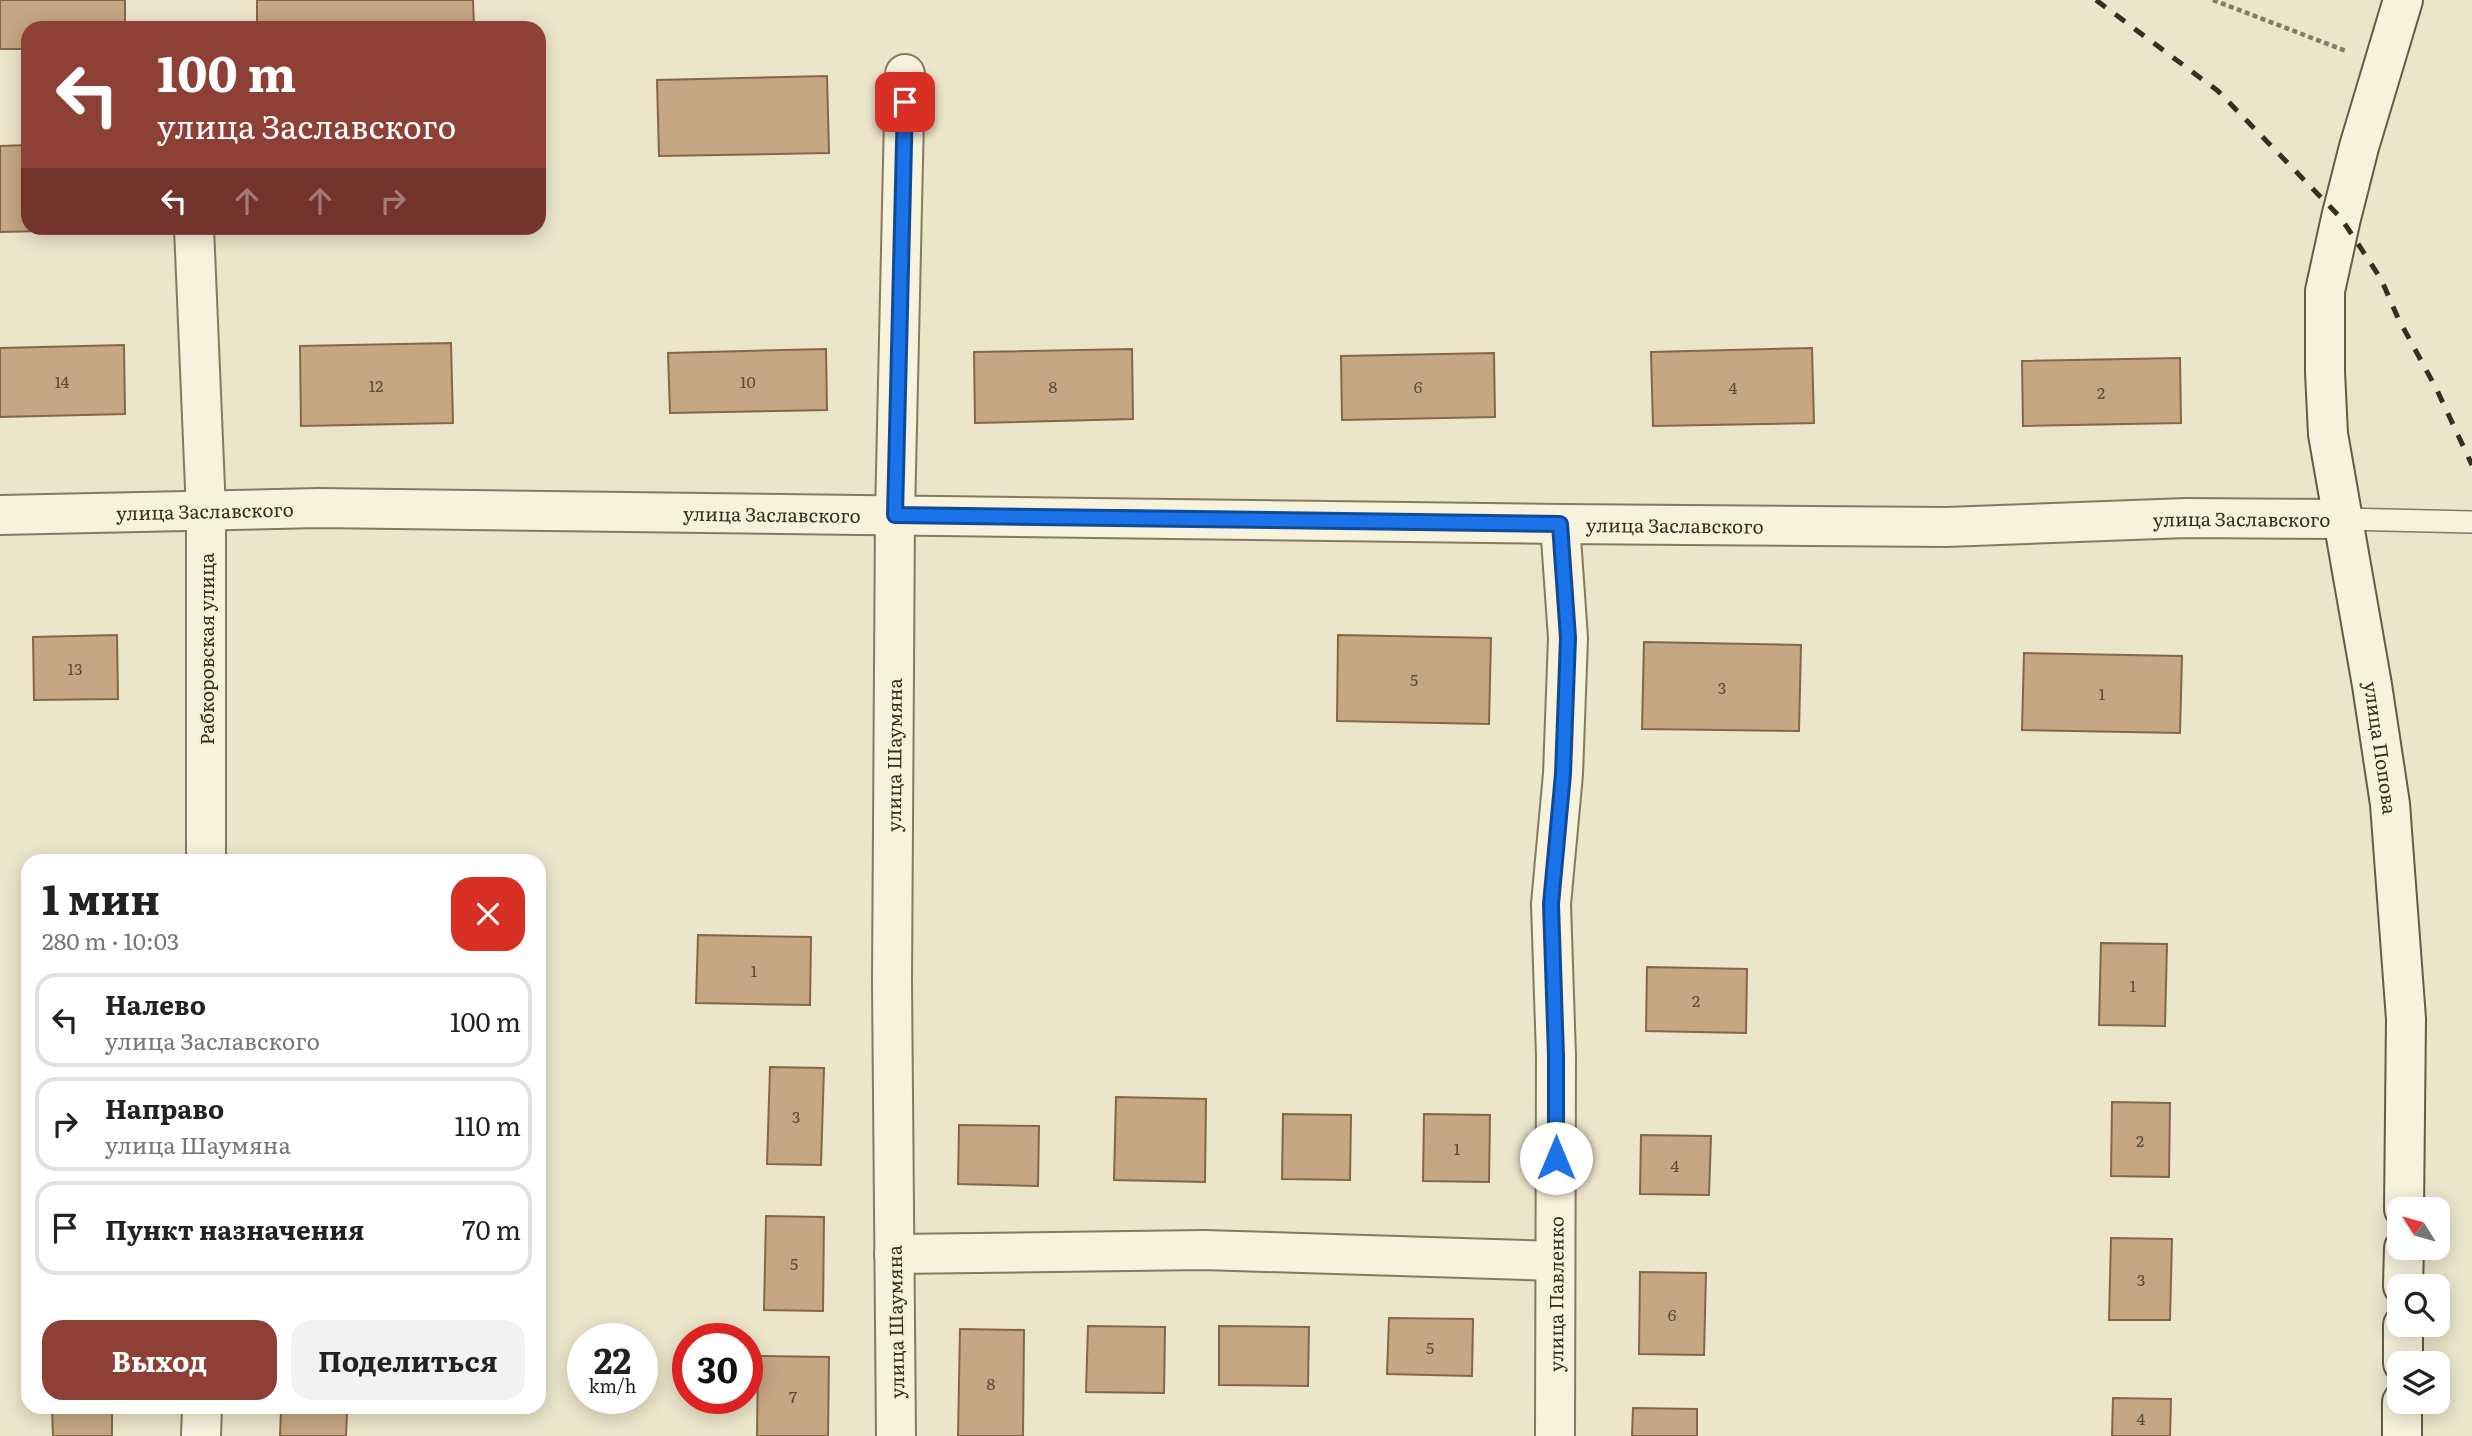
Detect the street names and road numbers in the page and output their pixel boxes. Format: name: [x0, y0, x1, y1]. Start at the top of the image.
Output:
street label: улица Заславского: [116, 495, 294, 526]
street label: улица Заславского: [683, 499, 861, 529]
street label: улица Заславского: [2152, 504, 2331, 533]
street label: улица Заславского: [1586, 510, 1764, 540]
street label: Рабкоровская улица: [192, 552, 220, 745]
street label: улица Шаумяна: [879, 677, 908, 832]
street label: улица Попова: [2358, 680, 2405, 816]
street label: улица Павленко: [1541, 1216, 1570, 1372]
street label: улица Шаумяна: [880, 1244, 910, 1399]

